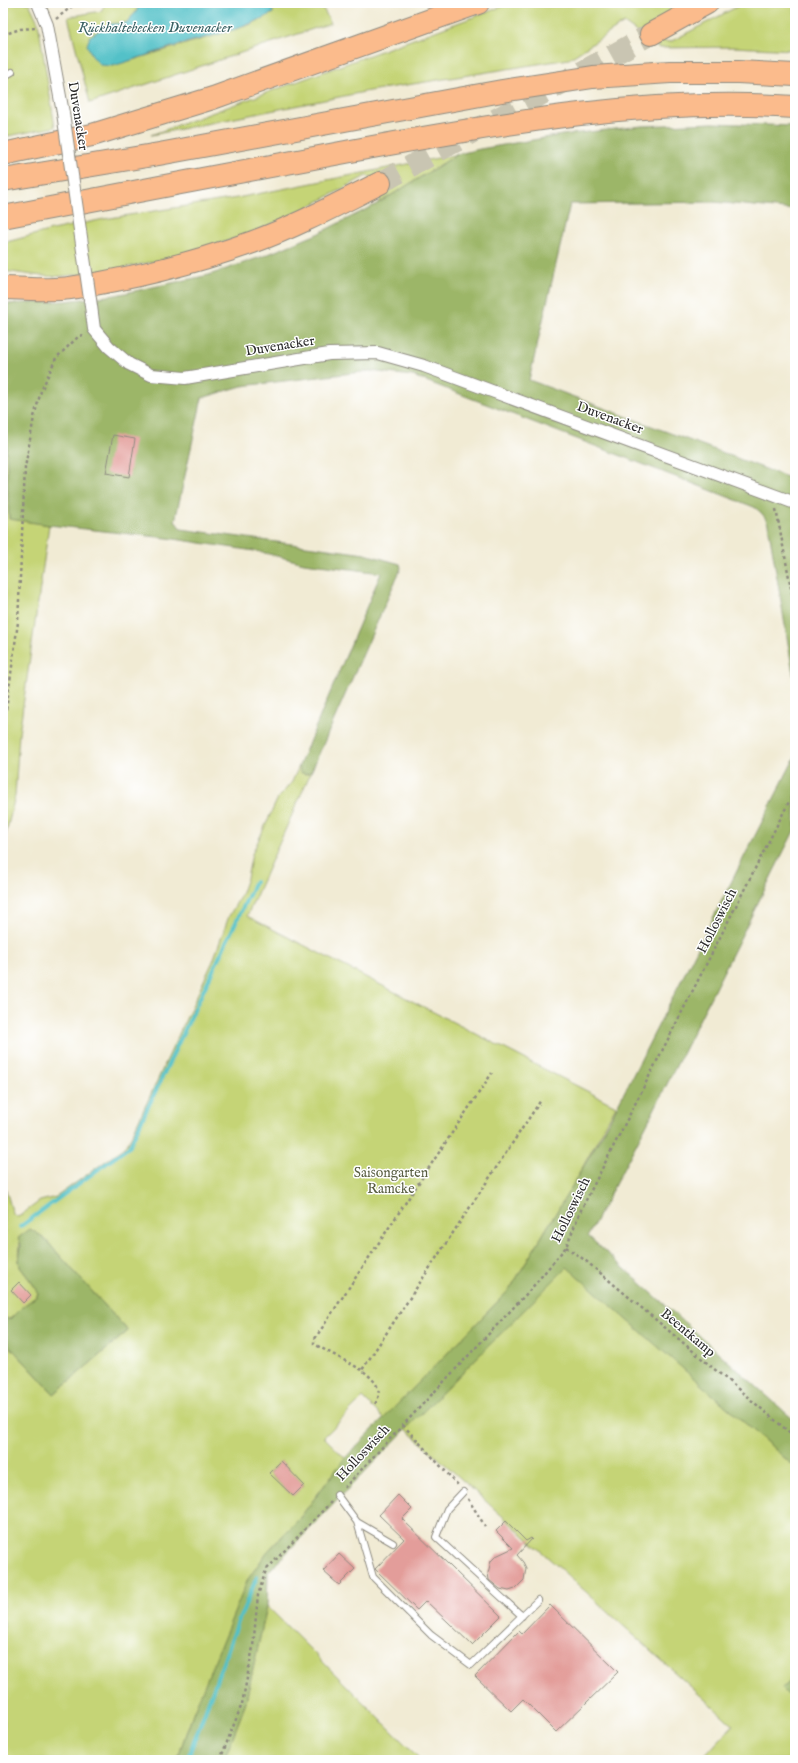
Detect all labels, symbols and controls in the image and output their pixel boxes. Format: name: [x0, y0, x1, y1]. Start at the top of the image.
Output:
water label: Rückhaltebecken Duvenacker: [78, 18, 233, 37]
street label: Duvenacker: [64, 80, 92, 152]
street label: Duvenacker: [244, 332, 316, 360]
street label: Duvenacker: [574, 398, 646, 438]
street label: Holloswisch: [693, 885, 741, 957]
park label: Saisongarten Ramcke: [354, 1164, 429, 1198]
street label: Holloswisch: [547, 1174, 595, 1246]
street label: Beentkamp: [657, 1305, 719, 1361]
street label: Holloswisch: [332, 1421, 394, 1485]

